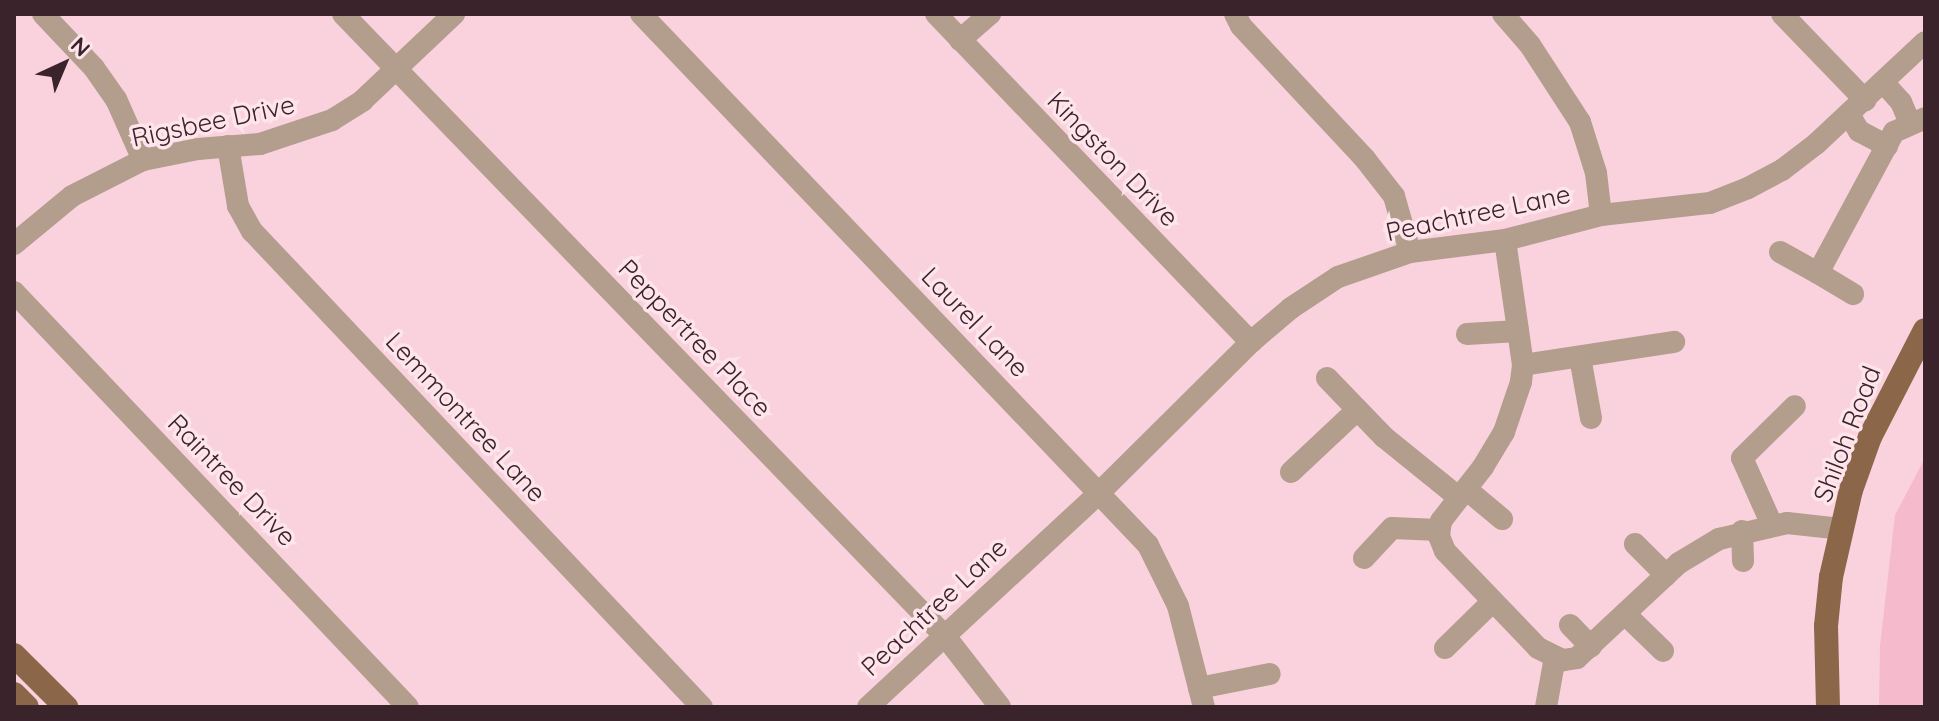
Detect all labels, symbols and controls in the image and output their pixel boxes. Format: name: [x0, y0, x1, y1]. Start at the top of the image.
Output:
north arrow: [24, 24, 104, 104]
text: N: [65, 31, 96, 62]
street label: Kingston Drive: [1041, 85, 1185, 233]
street label: Rigsbee Drive: [129, 88, 297, 154]
street label: Peachtree Lane: [1383, 178, 1573, 248]
street label: Peppertree Place: [612, 253, 778, 423]
street label: Laurel Lane: [915, 261, 1035, 383]
street label: Lemmontree Lane: [379, 326, 553, 508]
street label: Shiloh Road: [1807, 362, 1887, 506]
street label: Raintree Drive: [161, 408, 303, 552]
street label: Peachtree Lane: [855, 531, 1013, 683]

